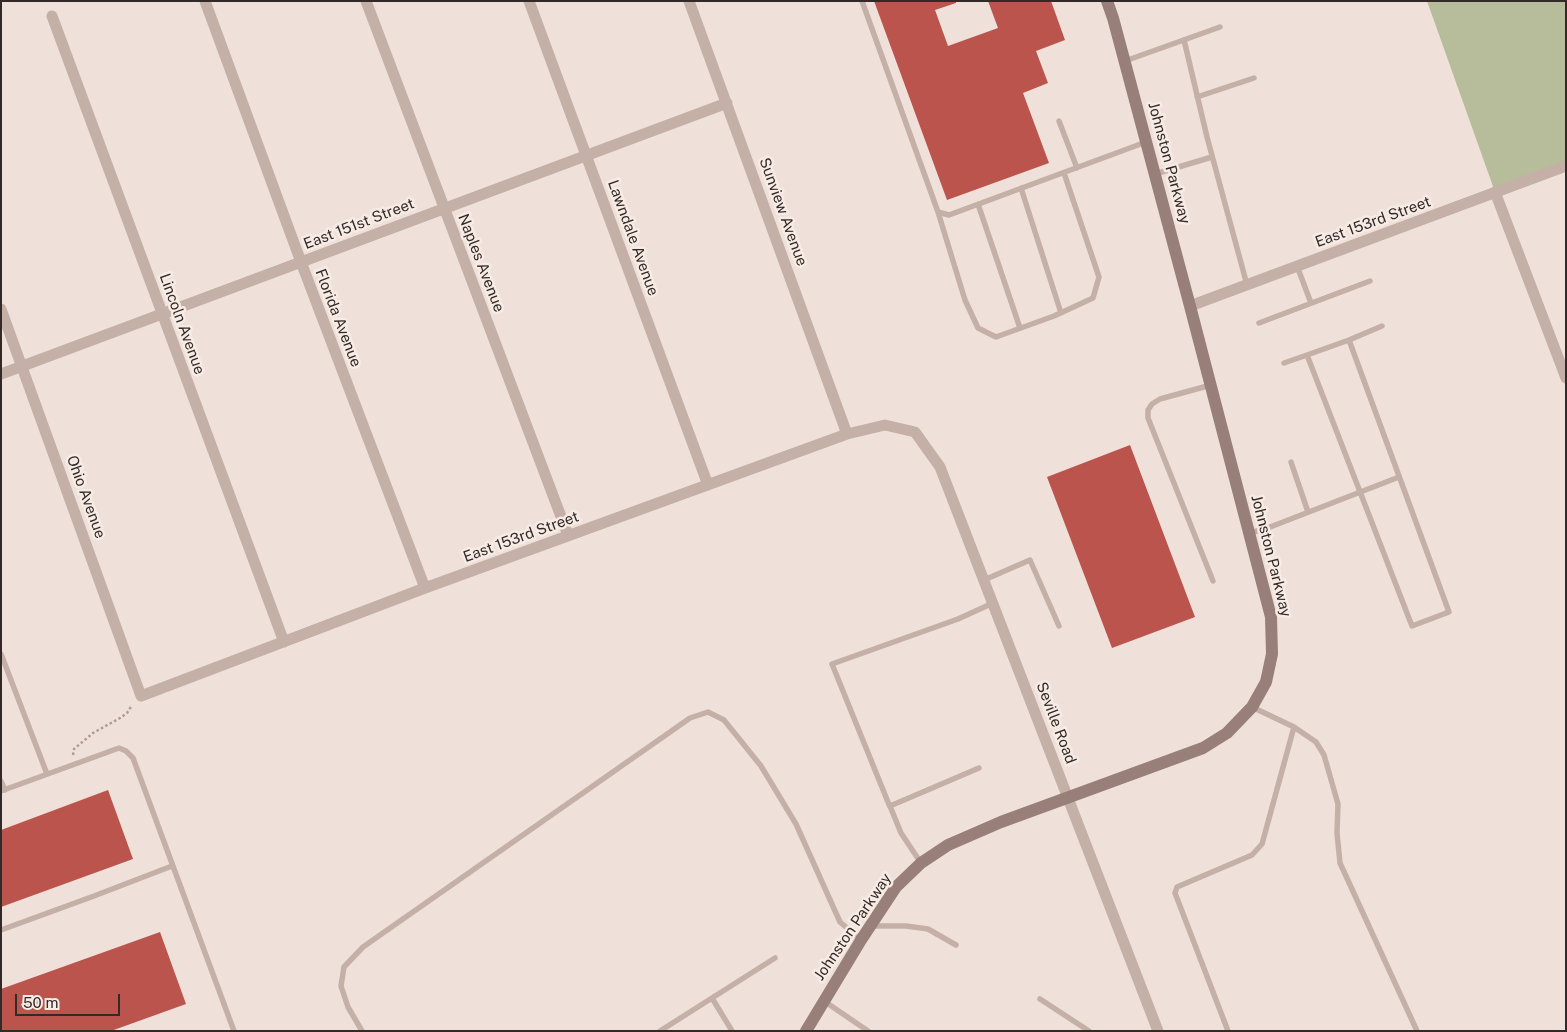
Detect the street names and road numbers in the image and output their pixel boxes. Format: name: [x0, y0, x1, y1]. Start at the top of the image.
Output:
street label: Johnston Parkway: [1144, 100, 1194, 226]
street label: Sunview Avenue: [755, 155, 811, 269]
street label: Lawndale Avenue: [604, 178, 662, 298]
street label: East 153rd Street: [1313, 193, 1433, 251]
street label: East 151st Street: [301, 195, 417, 253]
street label: Naples Avenue: [454, 211, 508, 315]
street label: Florida Avenue: [311, 266, 365, 370]
street label: Lincoln Avenue: [155, 271, 209, 377]
street label: Ohio Avenue: [63, 453, 109, 541]
street label: Johnston Parkway: [1247, 493, 1295, 619]
street label: East 153rd Street: [461, 508, 581, 566]
street label: Seville Road: [1032, 680, 1080, 766]
street label: Johnston Parkway: [811, 870, 895, 984]

